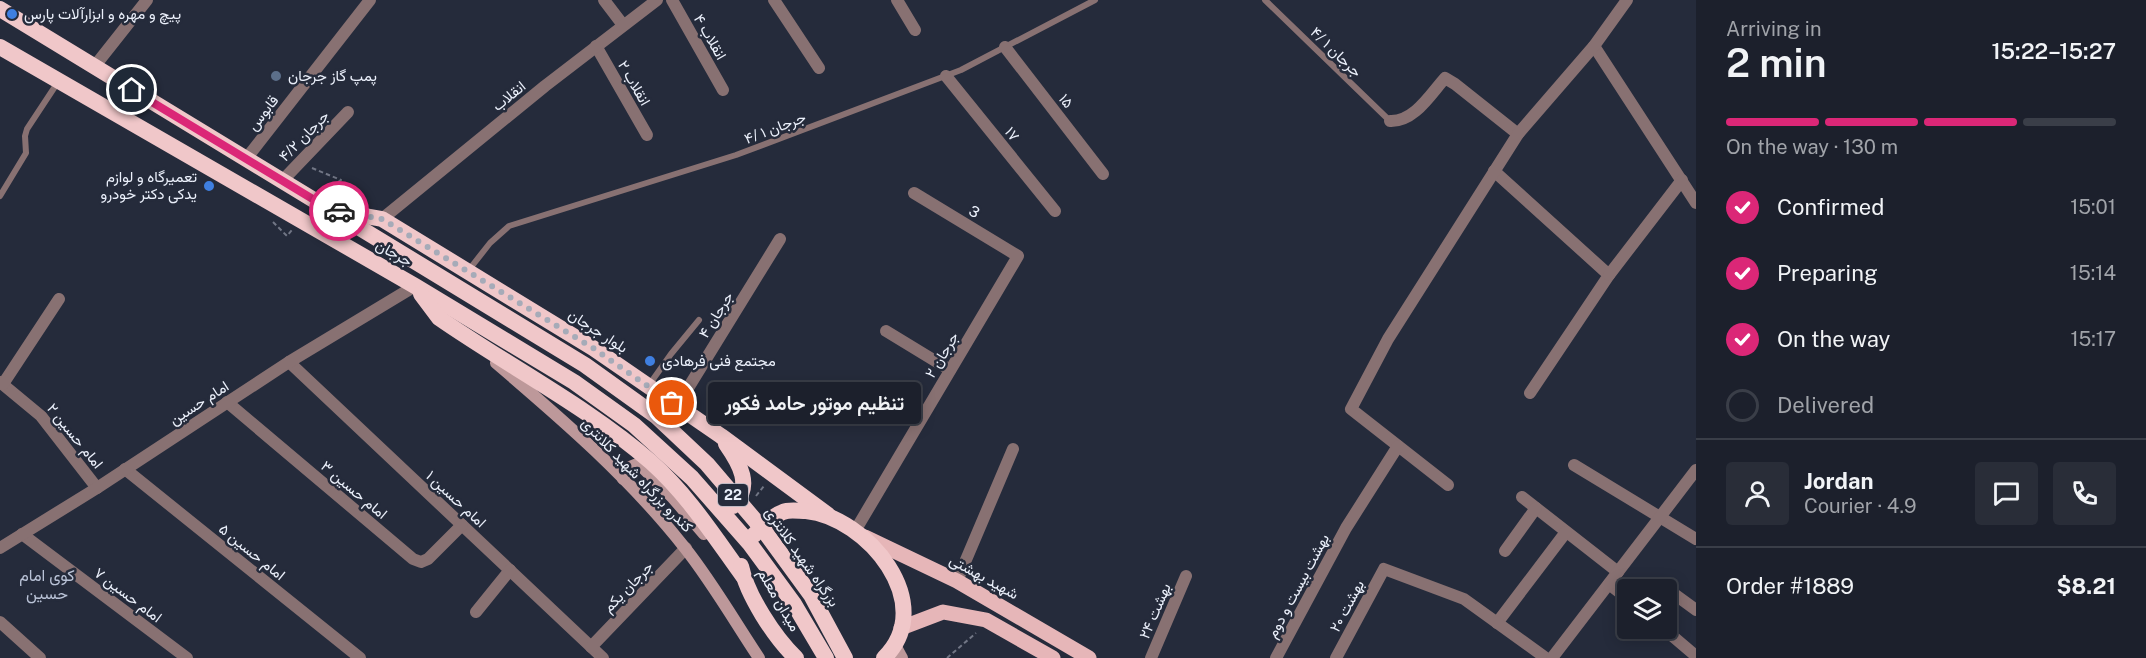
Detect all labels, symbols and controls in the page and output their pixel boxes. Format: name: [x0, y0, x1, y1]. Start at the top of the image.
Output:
place label: پیچ و مهره و ابزارآلات پارس: [24, 5, 181, 25]
marker: پیچ و مهره و ابزارآلات پارس: [5, 7, 19, 21]
street label: ۴ انقلاب: [690, 11, 730, 63]
text: Arriving in: [1726, 17, 1821, 41]
street label: جرجان ۱ /۴: [1307, 23, 1365, 81]
text: 15:22–15:27: [1991, 38, 2116, 64]
text: 2 min: [1726, 40, 1827, 86]
street label: ۲ انقلاب: [614, 57, 654, 109]
pin: [106, 64, 157, 115]
place label: پمپ گاز جرجان: [288, 67, 377, 86]
marker: پمپ گاز جرجان: [269, 69, 283, 83]
icon: home: [115, 73, 148, 106]
street label: انقلاب: [489, 77, 529, 115]
street label: ۱۵: [1056, 90, 1077, 111]
street label: قابوس: [244, 92, 283, 135]
street label: ۴/۲ جرجان: [275, 107, 333, 165]
street label: جرجان ۱ /۴: [742, 108, 808, 148]
street label: ۱۷: [1002, 123, 1023, 144]
text: On the way · 130 m: [1726, 135, 1898, 159]
place label: تعمیرگاه و لوازم یدکی دکتر خودرو: [101, 168, 197, 204]
marker: تعمیرگاه و لوازم یدکی دکتر خودرو: [202, 179, 216, 193]
courier: [309, 181, 369, 241]
icon: check: [1726, 191, 1759, 224]
text: Confirmed: [1777, 194, 1884, 220]
icon: car: [323, 195, 356, 228]
text: 15:01: [2070, 195, 2116, 219]
street label: 3: [966, 202, 983, 221]
street label: جرجان: [373, 236, 415, 270]
icon: check: [1726, 257, 1759, 290]
text: Preparing: [1777, 260, 1878, 286]
text: 15:14: [2070, 261, 2116, 285]
street label: ۴ جرجان: [695, 289, 737, 341]
street label: بلوار جرجان: [565, 305, 631, 357]
icon: check: [1726, 323, 1759, 356]
text: On the way: [1777, 326, 1890, 352]
text: 15:17: [2070, 327, 2116, 351]
street label: جرجان ۲: [921, 329, 963, 381]
place label: مجتمع فنی فرهادی: [662, 352, 776, 372]
marker: مجتمع فنی فرهادی: [643, 354, 657, 368]
street label: امام حسین: [166, 377, 233, 430]
pin: [646, 377, 697, 428]
callout: تنظیم موتور حامد فکور: [708, 382, 921, 424]
icon: bag: [655, 386, 688, 419]
text: تنظیم موتور حامد فکور: [725, 391, 904, 415]
text: Delivered: [1777, 392, 1874, 418]
street label: امام حسین ۲: [42, 400, 107, 473]
street label: کندرو بزرگراه شهید کلانتری: [577, 414, 697, 537]
street label: امام حسین ۳: [317, 457, 391, 524]
button: person: [1726, 462, 1789, 525]
button: chat: [1975, 462, 2038, 525]
button: phone: [2053, 462, 2116, 525]
street label: امام حسین ۱: [422, 467, 490, 532]
text: Jordan: [1804, 468, 1873, 494]
road number: 22: [718, 484, 748, 506]
text: Courier · 4.9: [1804, 494, 1916, 518]
street label: بزرگراه شهید کلانتری: [760, 504, 843, 611]
street label: امام حسین ۵: [215, 520, 289, 585]
street label: بهشت بیست و دوم: [1263, 531, 1334, 642]
street label: شهید بهشتی: [946, 551, 1022, 604]
street label: جرجان یکم: [599, 558, 658, 617]
street label: امام حسین ۷: [90, 564, 165, 627]
street label: میدان معلم: [753, 565, 804, 635]
district label: کوی امام حسین: [19, 566, 75, 604]
text: Order #1889: [1726, 573, 1854, 599]
text: $8.21: [2057, 573, 2116, 599]
street label: بهشت ۲۰: [1326, 577, 1368, 635]
map controls: [1617, 579, 1677, 639]
button: layers: [1617, 579, 1677, 639]
street label: بهشت ۲۴: [1135, 581, 1175, 641]

